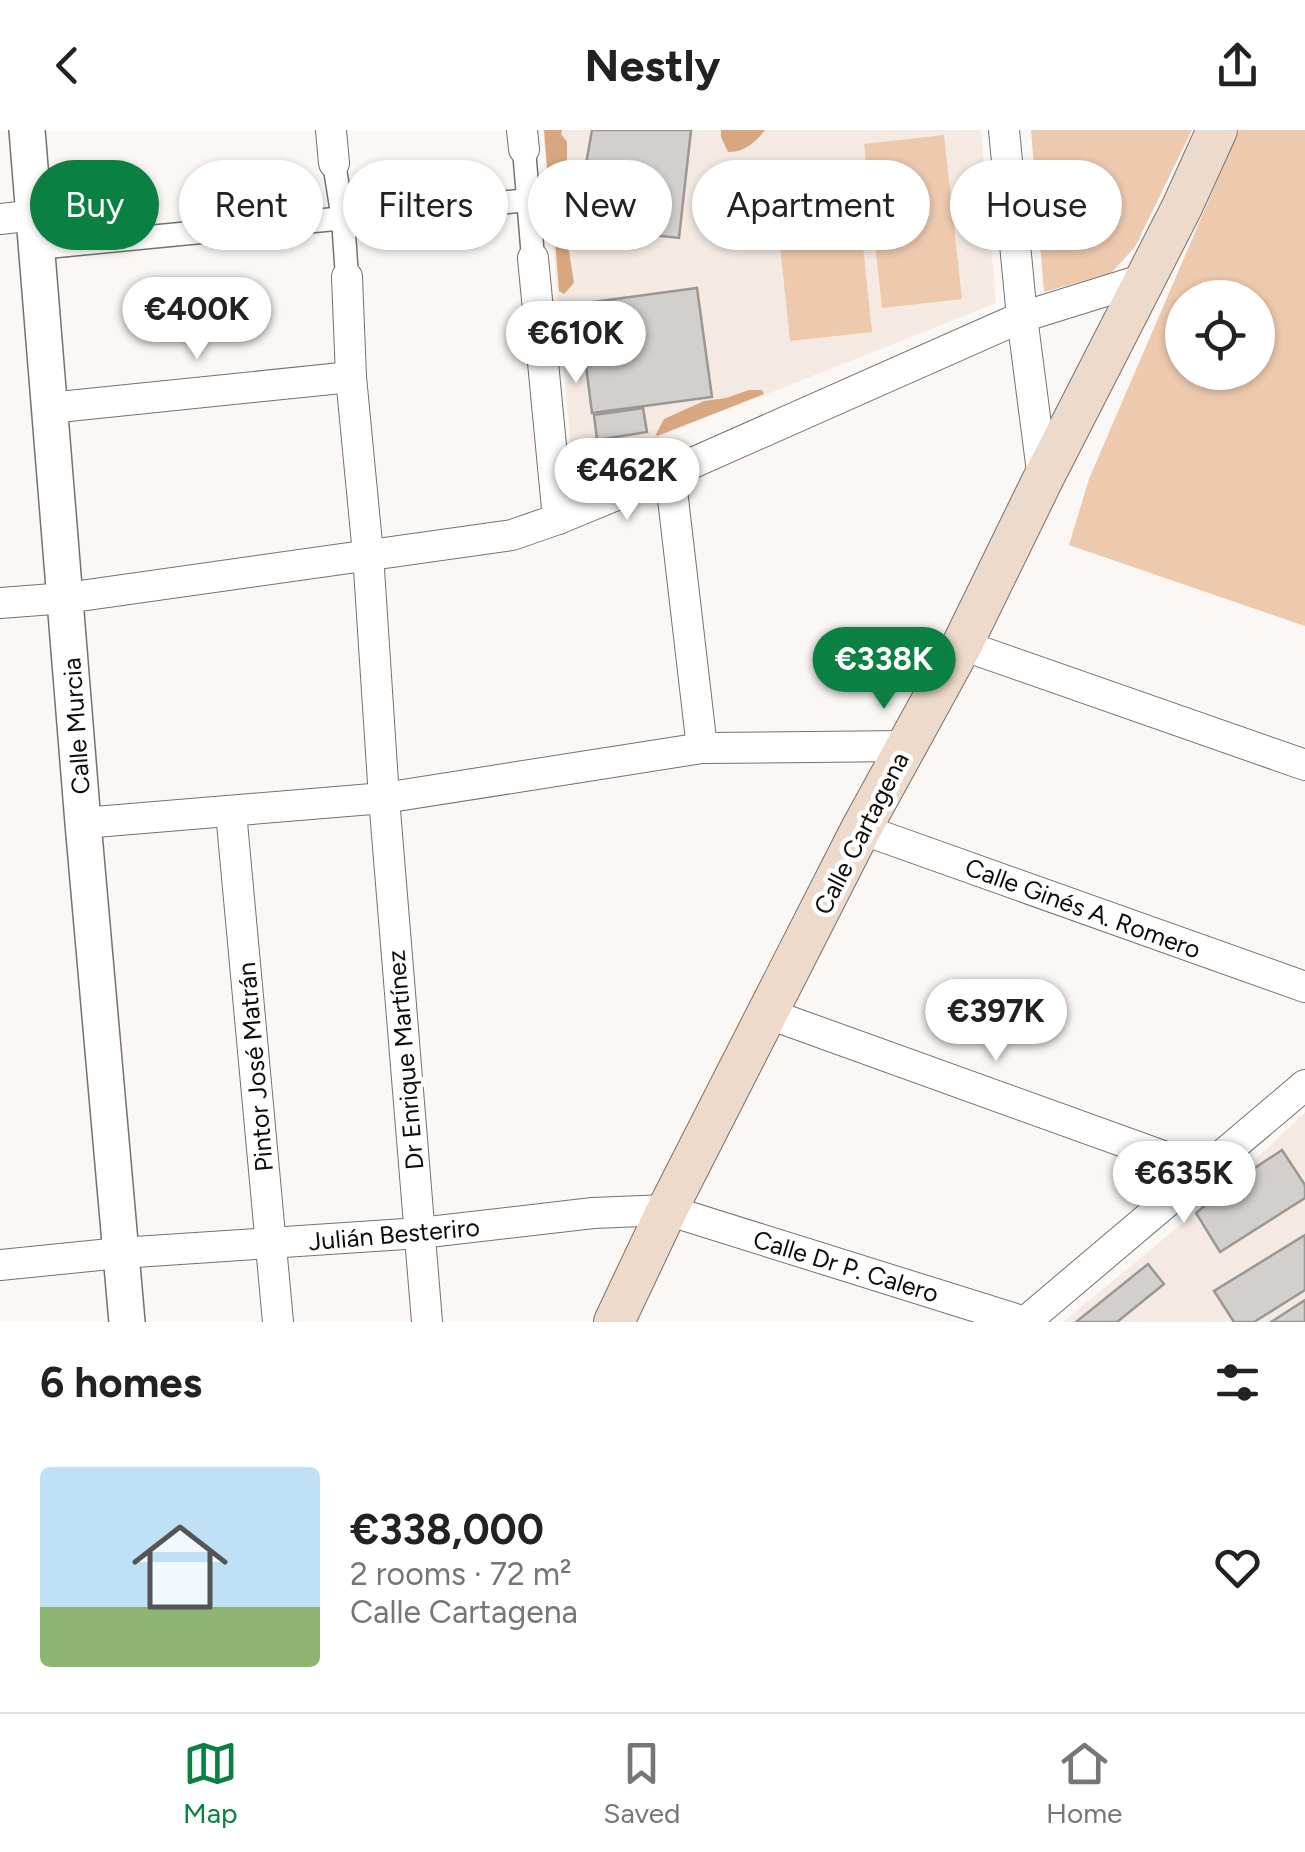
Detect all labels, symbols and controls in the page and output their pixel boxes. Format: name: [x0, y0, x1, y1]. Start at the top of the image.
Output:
icon: back: [40, 38, 95, 93]
text: Nestly: [585, 38, 720, 92]
icon: share: [1210, 38, 1265, 93]
chip: Buy: [30, 160, 159, 250]
chip: Rent: [179, 160, 323, 250]
chip: Filters: [343, 160, 508, 250]
chip: New: [528, 160, 672, 250]
chip: Apartment: [692, 160, 930, 250]
chip: House: [950, 160, 1122, 250]
pin: €400K: [127, 277, 267, 362]
map controls: [1165, 280, 1275, 390]
button: locate: [1165, 280, 1275, 390]
text: €400K: [144, 290, 250, 328]
pin: €610K: [506, 301, 646, 386]
text: €610K: [528, 314, 624, 352]
pin: €462K: [557, 438, 697, 523]
text: €462K: [577, 451, 677, 489]
pin: €338K: [814, 627, 954, 712]
text: €338K: [835, 640, 933, 678]
street label: Calle Murcia: [56, 657, 96, 795]
street label: Calle Cartagena: [807, 747, 915, 919]
street label: Calle Ginés A. Romero: [961, 851, 1205, 965]
street label: Dr Enrique Martínez: [380, 949, 430, 1171]
street label: Pintor José Matrán: [231, 961, 279, 1173]
pin: €397K: [926, 979, 1066, 1064]
text: €397K: [947, 992, 1045, 1030]
pin: €635K: [1114, 1141, 1254, 1226]
text: €635K: [1135, 1154, 1233, 1192]
street label: Julián Besteriro: [307, 1212, 481, 1256]
street label: Calle Dr P. Calero: [750, 1224, 942, 1308]
icon: filters: [1210, 1355, 1265, 1410]
text: 6 homes: [40, 1357, 202, 1408]
text: €338,000: [350, 1504, 544, 1555]
icon: home: [120, 1507, 240, 1627]
icon: heart: [1210, 1540, 1265, 1595]
text: 2 rooms · 72 m²: [350, 1555, 572, 1593]
text: Calle Cartagena: [350, 1593, 578, 1631]
tab: Map: [183, 1736, 238, 1830]
tab: Saved: [603, 1736, 680, 1830]
tab: Home: [1046, 1736, 1122, 1830]

